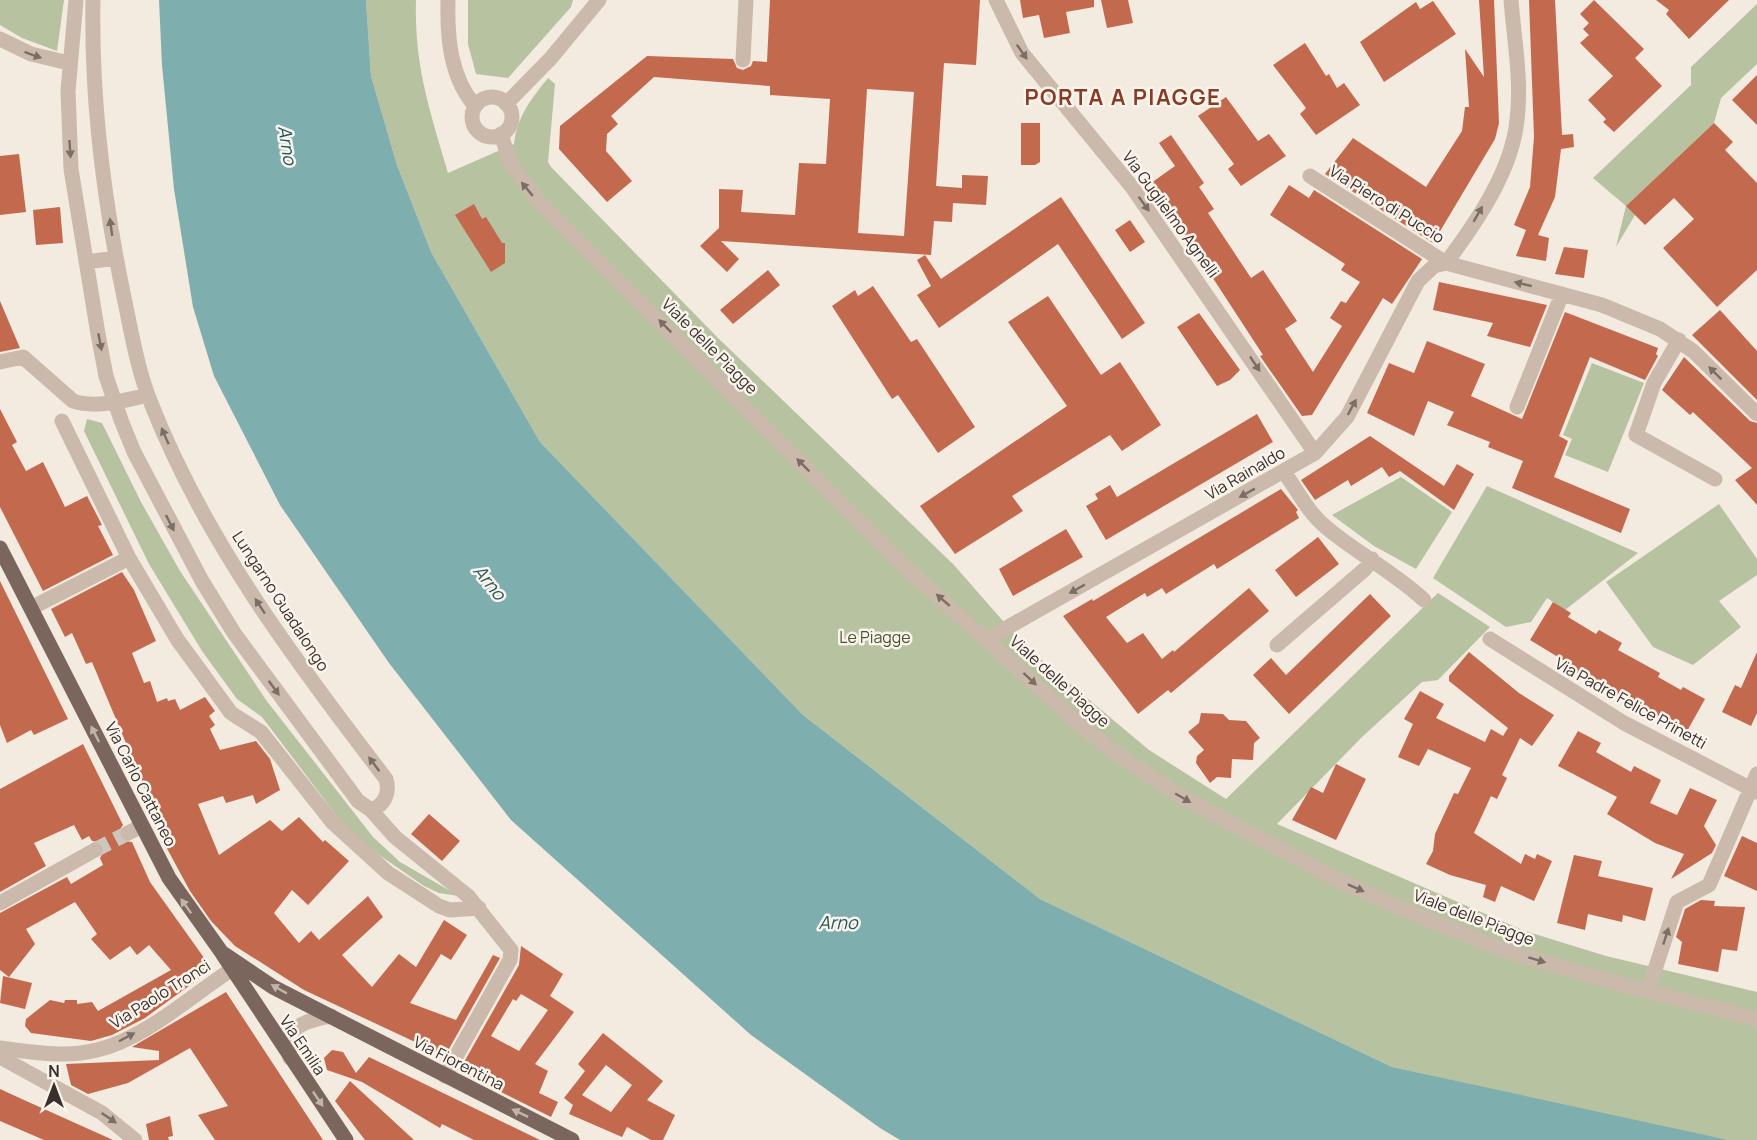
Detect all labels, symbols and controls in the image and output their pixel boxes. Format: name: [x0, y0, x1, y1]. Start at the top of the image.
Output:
one-way arrow: [1016, 44, 1028, 60]
one-way arrow: [24, 51, 42, 61]
district label: PORTA A PIAGGE: [1025, 82, 1221, 112]
water label: Arno: [273, 124, 303, 168]
one-way arrow: [65, 140, 75, 159]
street label: Via Guglielmo Agnelli: [1117, 146, 1225, 282]
street label: Via Piero di Puccio: [1325, 160, 1449, 248]
one-way arrow: [521, 181, 534, 197]
one-way arrow: [1138, 196, 1149, 212]
one-way arrow: [1473, 205, 1483, 222]
one-way arrow: [107, 218, 116, 237]
one-way arrow: [1513, 279, 1532, 288]
street label: Viale delle Piagge: [657, 293, 763, 399]
one-way arrow: [658, 319, 672, 334]
one-way arrow: [96, 333, 105, 352]
one-way arrow: [1249, 356, 1261, 372]
one-way arrow: [1708, 366, 1723, 380]
one-way arrow: [1347, 399, 1357, 416]
one-way arrow: [160, 426, 170, 444]
street label: Via Rainaldo: [1201, 441, 1289, 505]
one-way arrow: [796, 458, 810, 472]
one-way arrow: [1239, 488, 1255, 499]
one-way arrow: [165, 514, 175, 531]
street label: Lungarno Guadalongo: [227, 527, 335, 675]
water label: Arno: [468, 559, 513, 606]
one-way arrow: [1068, 584, 1085, 594]
one-way arrow: [935, 593, 950, 607]
one-way arrow: [254, 598, 266, 614]
park label: Le Piagge: [839, 626, 911, 648]
street label: Viale delle Piagge: [1005, 630, 1115, 732]
street label: Via Padre Felice Prinetti: [1551, 652, 1711, 754]
one-way arrow: [1022, 671, 1036, 685]
one-way arrow: [268, 679, 280, 695]
street label: Via Carlo Cattaneo: [100, 718, 182, 850]
one-way arrow: [90, 725, 100, 742]
one-way arrow: [368, 756, 380, 772]
one-way arrow: [1175, 792, 1191, 803]
one-way arrow: [1347, 884, 1364, 893]
street label: Viale delle Piagge: [1410, 884, 1538, 950]
one-way arrow: [181, 898, 192, 914]
water label: Arno: [818, 910, 859, 934]
one-way arrow: [1662, 927, 1671, 945]
street label: Via Paolo Tronci: [105, 954, 215, 1034]
one-way arrow: [1528, 956, 1546, 965]
one-way arrow: [270, 984, 287, 994]
street label: Via Emilia: [275, 1011, 331, 1079]
street label: Via Fiorentina: [410, 1031, 508, 1095]
one-way arrow: [119, 1032, 136, 1042]
north arrow: [24, 1056, 84, 1116]
text: N: [48, 1060, 60, 1082]
one-way arrow: [312, 1091, 324, 1107]
one-way arrow: [511, 1109, 528, 1118]
one-way arrow: [101, 1112, 117, 1123]

